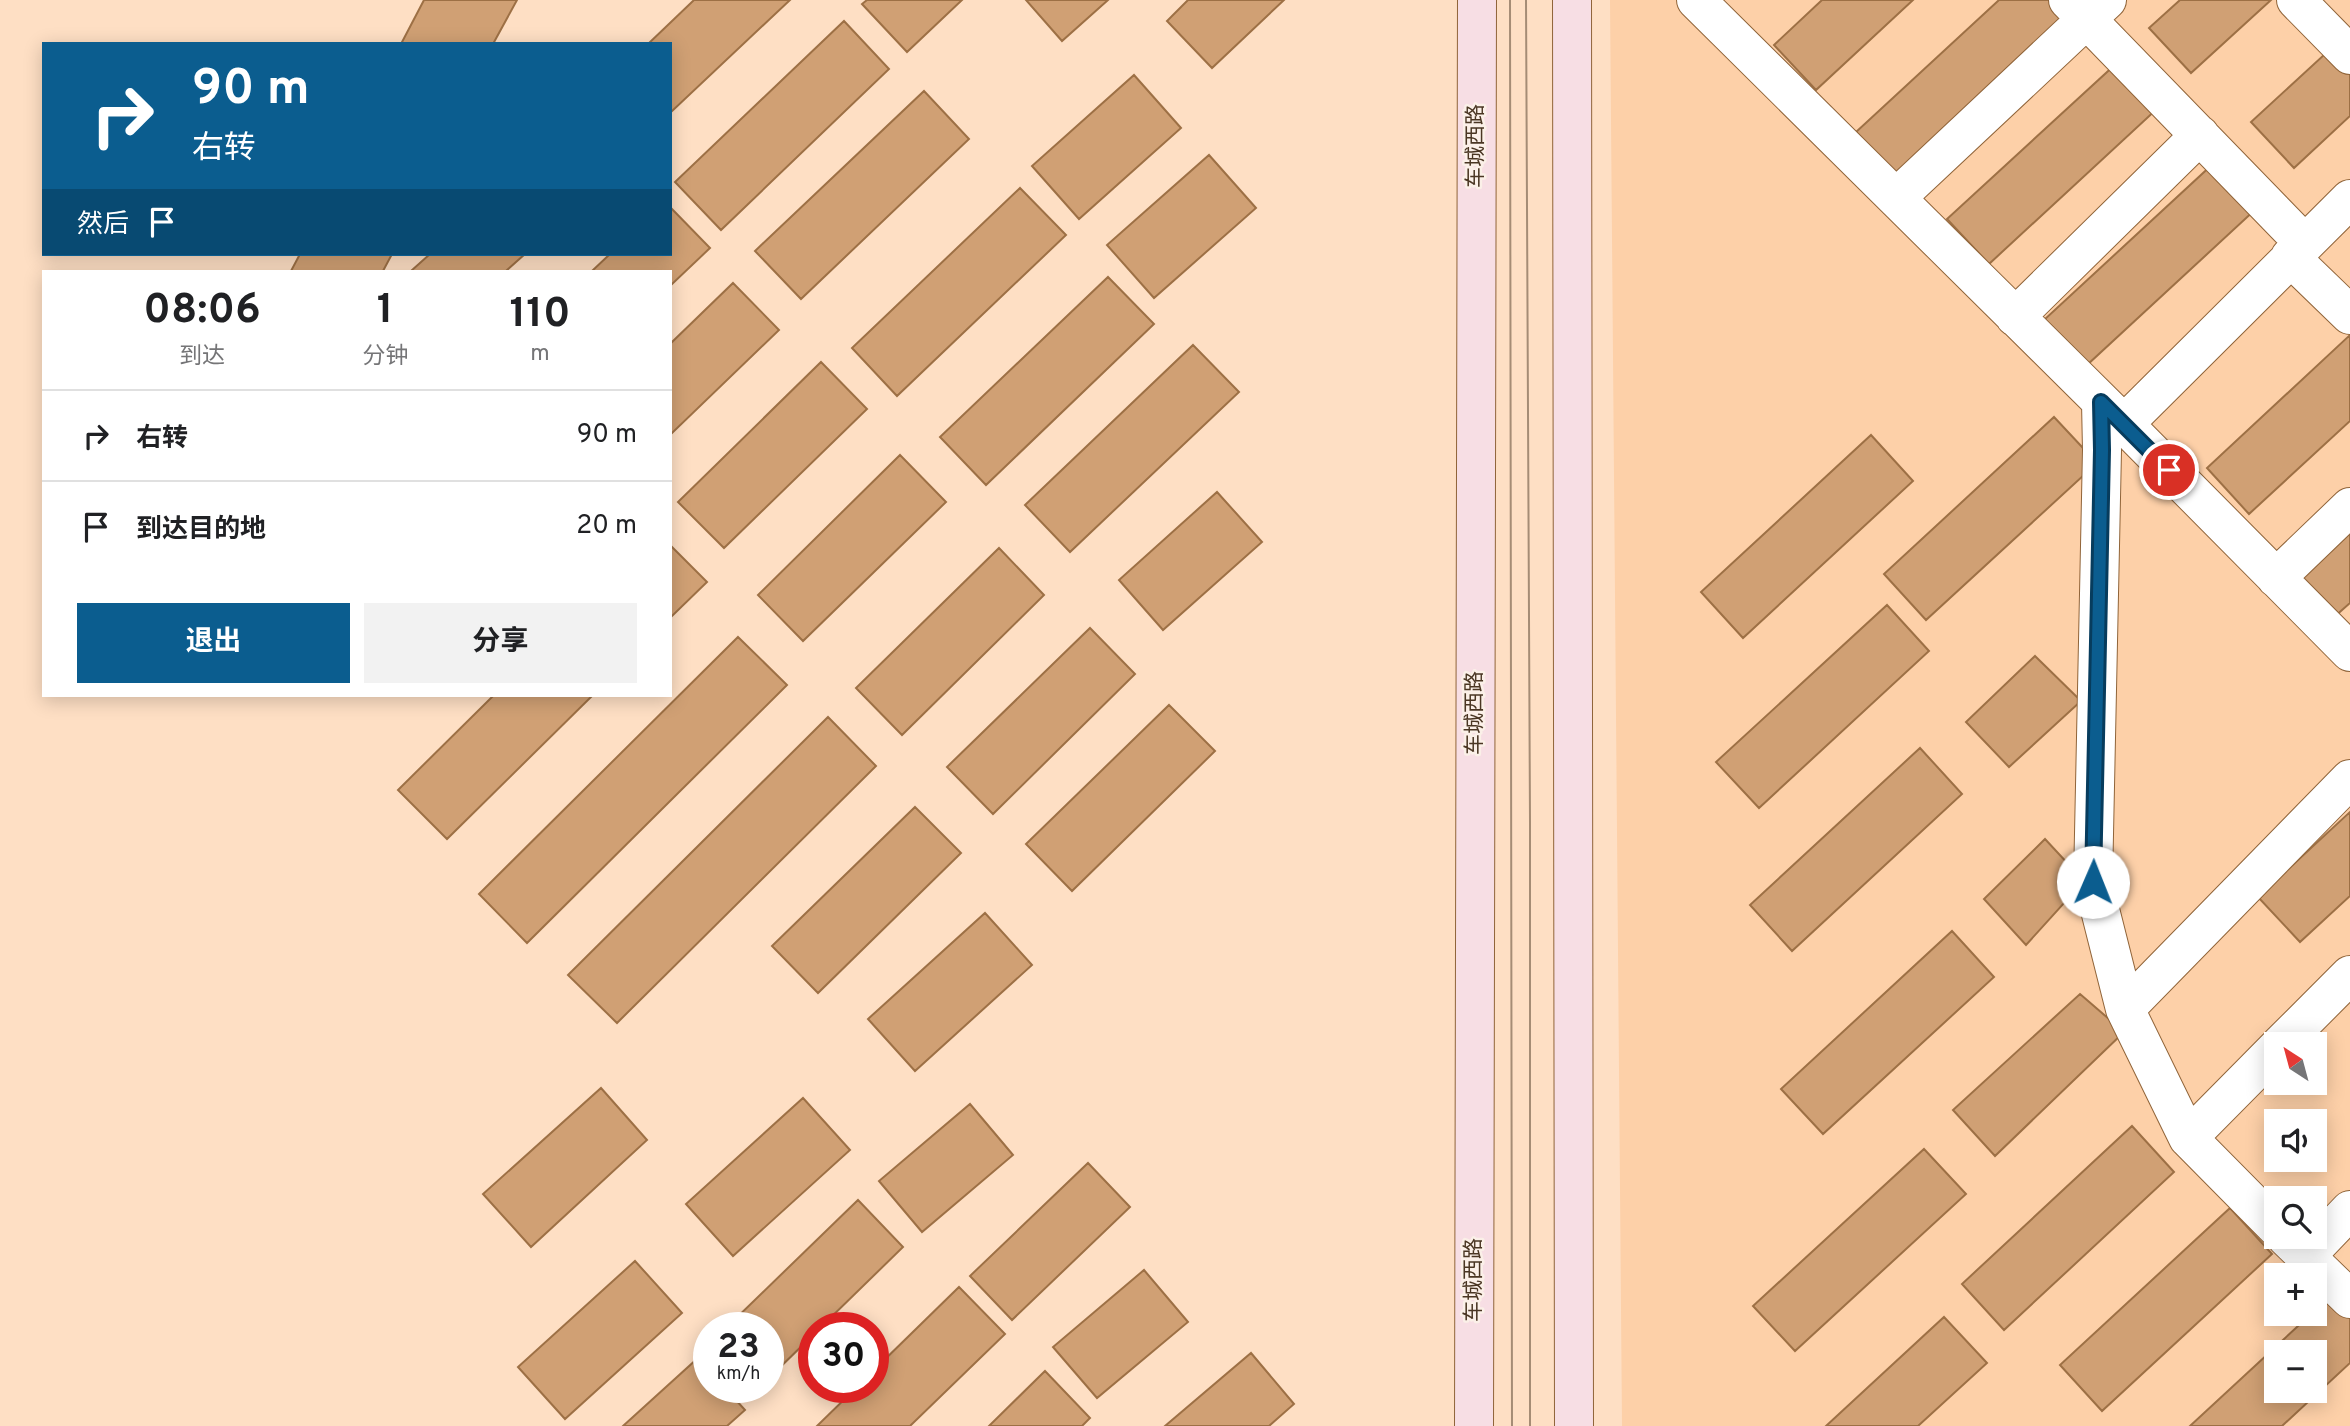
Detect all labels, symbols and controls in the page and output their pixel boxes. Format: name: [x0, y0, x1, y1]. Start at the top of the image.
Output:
text: 90 m: [192, 60, 310, 122]
icon: right: [77, 70, 168, 161]
street label: 车城西路: [1463, 104, 1490, 188]
text: 右转: [192, 130, 256, 170]
icon: arrive: [143, 203, 181, 241]
text: 然后: [77, 209, 129, 242]
text: 08:06: [143, 285, 261, 338]
text: 1: [377, 285, 394, 338]
text: 110: [509, 289, 571, 342]
text: m: [530, 340, 550, 369]
text: 到达: [179, 343, 225, 372]
text: 分钟: [362, 343, 408, 372]
icon: right: [77, 417, 115, 455]
text: 90 m: [577, 419, 637, 452]
text: 右转: [136, 423, 188, 456]
pin: [2139, 440, 2199, 500]
icon: arrive: [2150, 451, 2188, 489]
icon: arrive: [77, 508, 115, 546]
text: 20 m: [576, 510, 637, 543]
text: 到达目的地: [136, 514, 266, 547]
button: 退出: [77, 603, 350, 683]
button: 分享: [364, 603, 637, 683]
street label: 车城西路: [1462, 671, 1489, 755]
position arrow: [2056, 845, 2130, 919]
north arrow: [2264, 1032, 2328, 1096]
map controls: [2264, 1032, 2327, 1403]
button: sound: [2264, 1109, 2327, 1172]
button: search: [2264, 1186, 2327, 1249]
street label: 车城西路: [1461, 1238, 1488, 1322]
button: +: [2264, 1263, 2327, 1326]
speed limit sign: 30: [798, 1312, 889, 1403]
text: 23: [717, 1326, 760, 1370]
button: −: [2264, 1340, 2327, 1403]
text: km/h: [717, 1363, 760, 1386]

